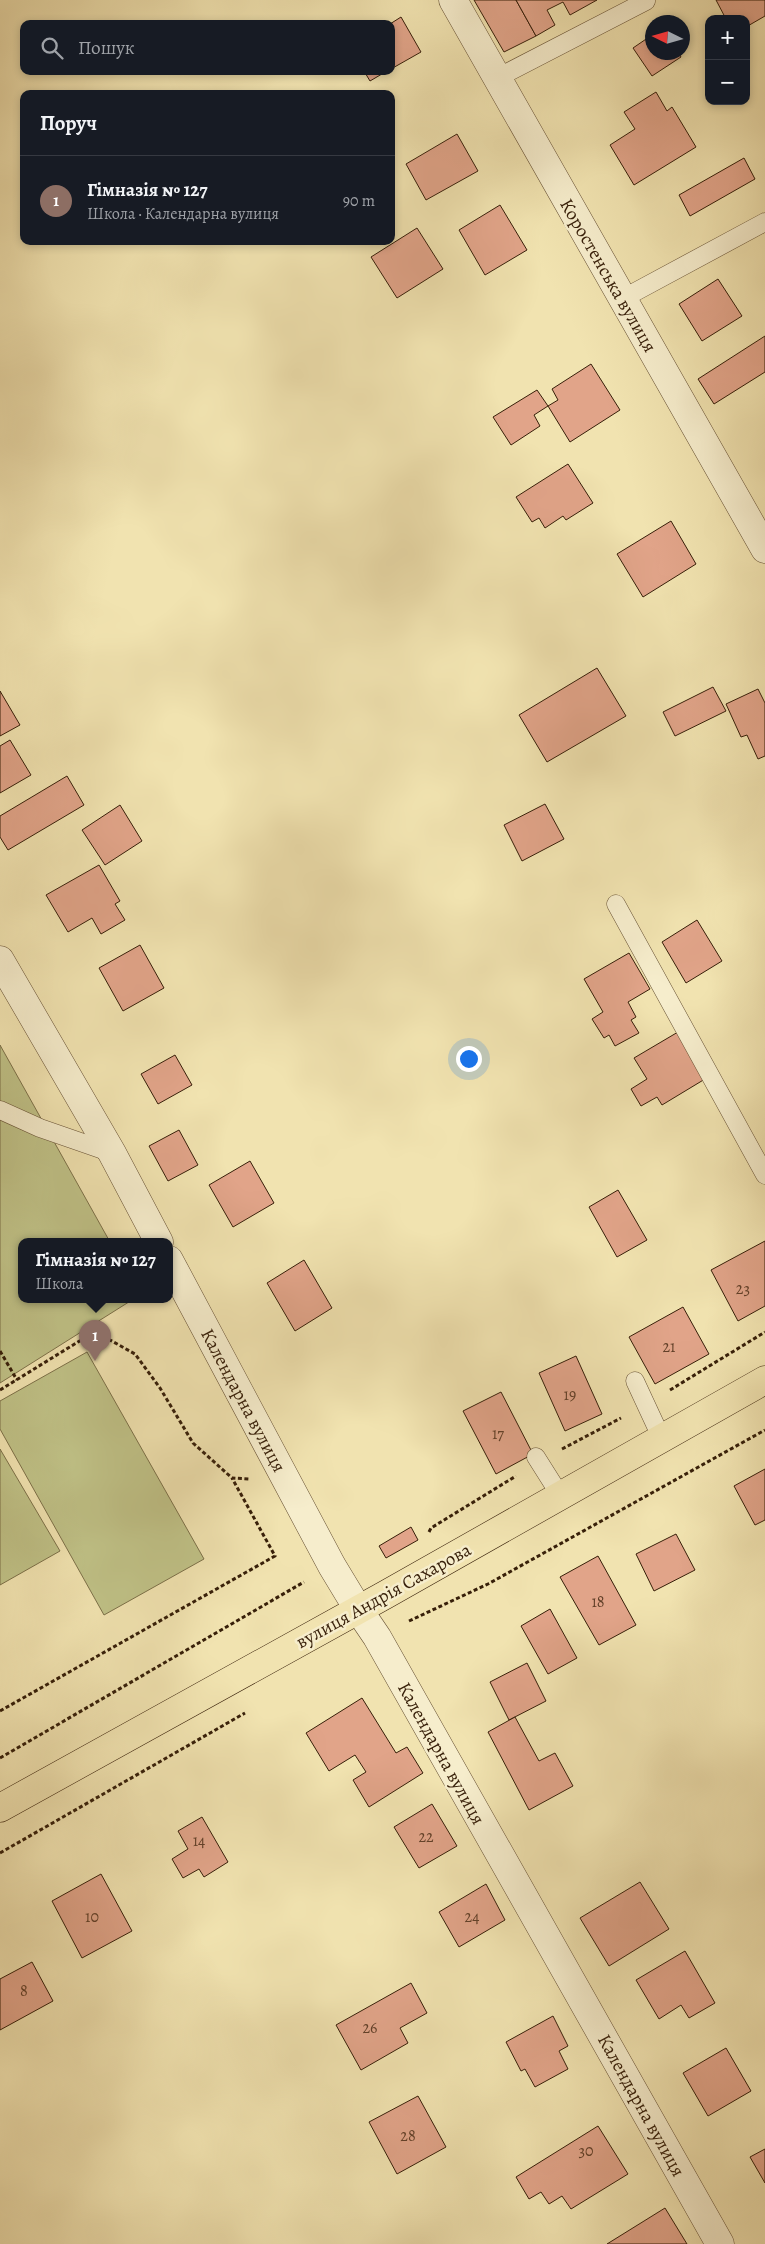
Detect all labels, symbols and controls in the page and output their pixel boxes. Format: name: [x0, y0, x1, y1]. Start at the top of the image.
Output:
north arrow: [645, 15, 690, 60]
map controls: [705, 15, 750, 105]
button: +: [705, 15, 750, 60]
search box: [20, 20, 395, 75]
icon: search: [38, 34, 66, 62]
text: Пошук: [78, 35, 135, 61]
button: −: [705, 60, 750, 105]
text: Поруч: [40, 109, 97, 137]
text: Гімназія № 127: [87, 177, 208, 203]
text: 1: [53, 190, 59, 212]
text: 90 m: [343, 190, 375, 212]
street label: Коростенська вулиця: [553, 194, 663, 357]
text: Школа · Календарна вулиця: [87, 203, 279, 225]
your location: [456, 1046, 482, 1072]
popup: [18, 1238, 173, 1303]
text: Гімназія № 127: [35, 1247, 156, 1273]
text: Школа: [35, 1273, 83, 1295]
house number: 23: [736, 1278, 750, 1300]
pin: 1: [79, 1320, 111, 1361]
street label: Календарна вулиця: [194, 1324, 292, 1477]
house number: 21: [662, 1336, 676, 1358]
house number: 19: [564, 1384, 576, 1406]
house number: 17: [492, 1423, 504, 1445]
street label: вулиця Андрія Сахарова: [291, 1537, 476, 1655]
house number: 18: [591, 1591, 605, 1613]
street label: Календарна вулиця: [391, 1677, 491, 1830]
house number: 22: [418, 1826, 434, 1848]
house number: 14: [193, 1830, 205, 1852]
house number: 10: [85, 1906, 99, 1928]
house number: 24: [465, 1906, 479, 1928]
house number: 8: [20, 1980, 28, 2002]
house number: 26: [363, 2017, 378, 2039]
street label: Календарна вулиця: [591, 2029, 691, 2182]
house number: 28: [400, 2125, 416, 2147]
house number: 30: [578, 2140, 594, 2162]

